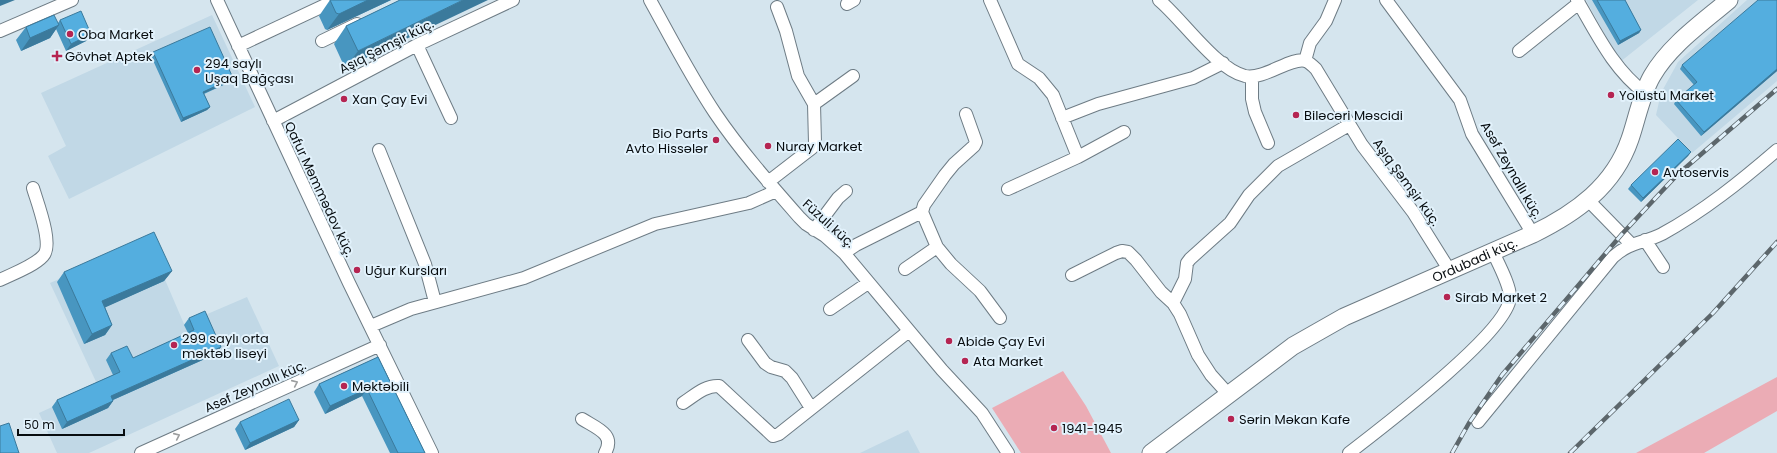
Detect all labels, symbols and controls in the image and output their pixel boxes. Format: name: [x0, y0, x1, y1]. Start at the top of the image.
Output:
street label: Aşıq Şəmşir küç.: [336, 14, 437, 79]
place label: Oba Market: [78, 25, 154, 44]
marker: Oba Market: [65, 29, 75, 39]
place label: Gövhət Aptek: [65, 47, 153, 66]
marker: Gövhət Aptek: [52, 51, 62, 61]
place label: 294 saylı Uşaq Bağçası: [205, 54, 294, 88]
marker: 294 saylı Uşaq Bağçası: [192, 65, 202, 75]
place label: Yolüstü Market: [1619, 86, 1714, 105]
place label: Xan Çay Evi: [352, 90, 427, 109]
marker: Yolüstü Market: [1606, 90, 1616, 100]
marker: Xan Çay Evi: [339, 94, 349, 104]
place label: Biləcəri Məscidi: [1304, 106, 1403, 125]
marker: Biləcəri Məscidi: [1291, 110, 1301, 120]
street label: Qafur Məmmədov küç.: [280, 118, 359, 260]
street label: Asəf Zeynallı küç.: [1476, 118, 1547, 223]
place label: Bio Parts Avto Hissələr: [625, 124, 708, 158]
marker: Bio Parts Avto Hissələr: [711, 135, 721, 145]
street label: Aşıq Şəmşir küç.: [1368, 135, 1445, 230]
place label: Nuray Market: [776, 137, 862, 156]
marker: Nuray Market: [763, 141, 773, 151]
place label: Avtoservis: [1663, 163, 1729, 182]
marker: Avtoservis: [1650, 167, 1660, 177]
street label: Füzuli küç.: [798, 195, 859, 252]
street label: Ordubadi küç.: [1429, 233, 1520, 287]
place label: Uğur Kursları: [365, 261, 447, 280]
marker: Uğur Kursları: [352, 265, 362, 275]
place label: Sirab Market 2: [1455, 288, 1547, 307]
marker: Sirab Market 2: [1442, 292, 1452, 302]
place label: 299 saylı orta məktəb liseyi: [182, 329, 269, 363]
place label: Abidə Çay Evi: [957, 332, 1045, 351]
marker: Abidə Çay Evi: [944, 336, 954, 346]
marker: 299 saylı orta məktəb liseyi: [169, 340, 179, 350]
place label: Ata Market: [973, 352, 1043, 371]
street label: Asəf Zeynallı küç.: [201, 355, 309, 417]
marker: Ata Market: [960, 356, 970, 366]
place label: Məktəbili: [352, 377, 409, 396]
one-way arrow: [291, 380, 299, 388]
marker: Məktəbili: [339, 381, 349, 391]
place label: Sərin Məkan Kafe: [1239, 410, 1350, 429]
scale bar: [18, 411, 124, 437]
marker: Sərin Məkan Kafe: [1226, 414, 1236, 424]
text: 50 m: [24, 416, 55, 433]
place label: 1941-1945: [1062, 419, 1123, 438]
marker: 1941-1945: [1049, 423, 1059, 433]
one-way arrow: [173, 433, 180, 441]

